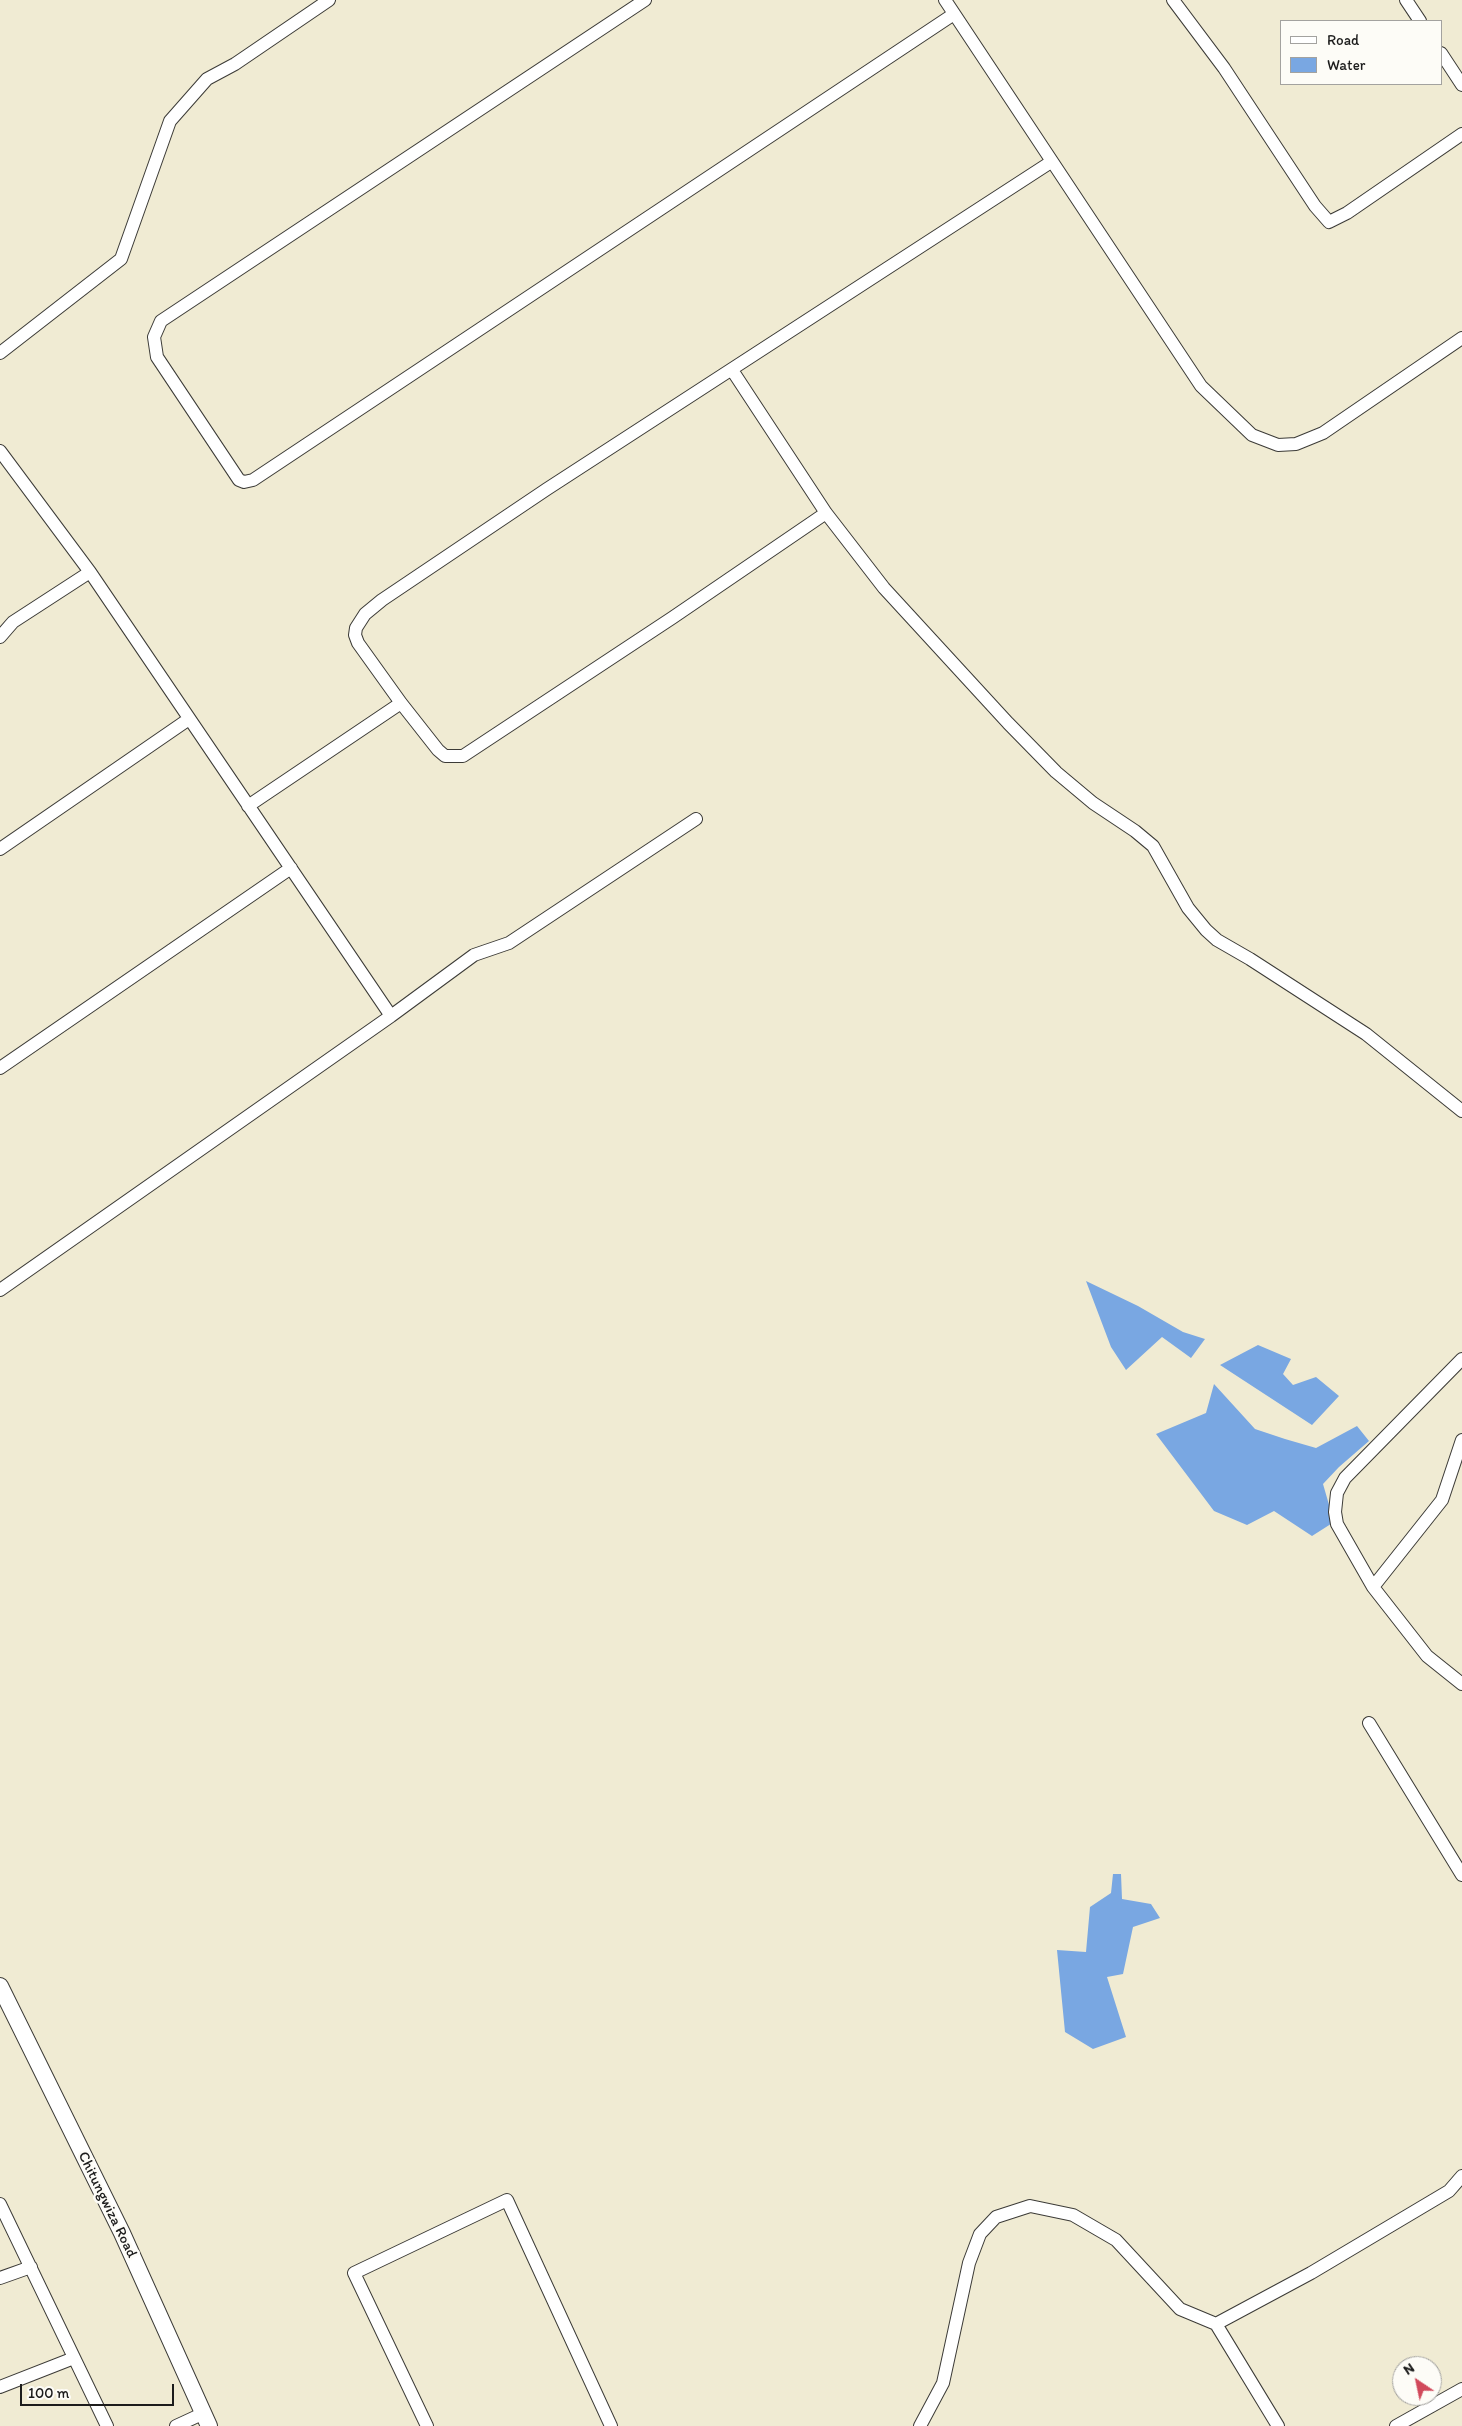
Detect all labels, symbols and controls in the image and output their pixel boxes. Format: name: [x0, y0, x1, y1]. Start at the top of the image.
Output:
legend: [1280, 20, 1442, 85]
text: Road: [1327, 31, 1359, 49]
text: Water: [1327, 56, 1365, 74]
street label: Chitungwiza Road: [73, 2149, 141, 2261]
north arrow: [1392, 2356, 1442, 2406]
text: N: [1400, 2359, 1418, 2379]
scale bar: [22, 2374, 176, 2406]
text: 100 m: [28, 2384, 69, 2402]

